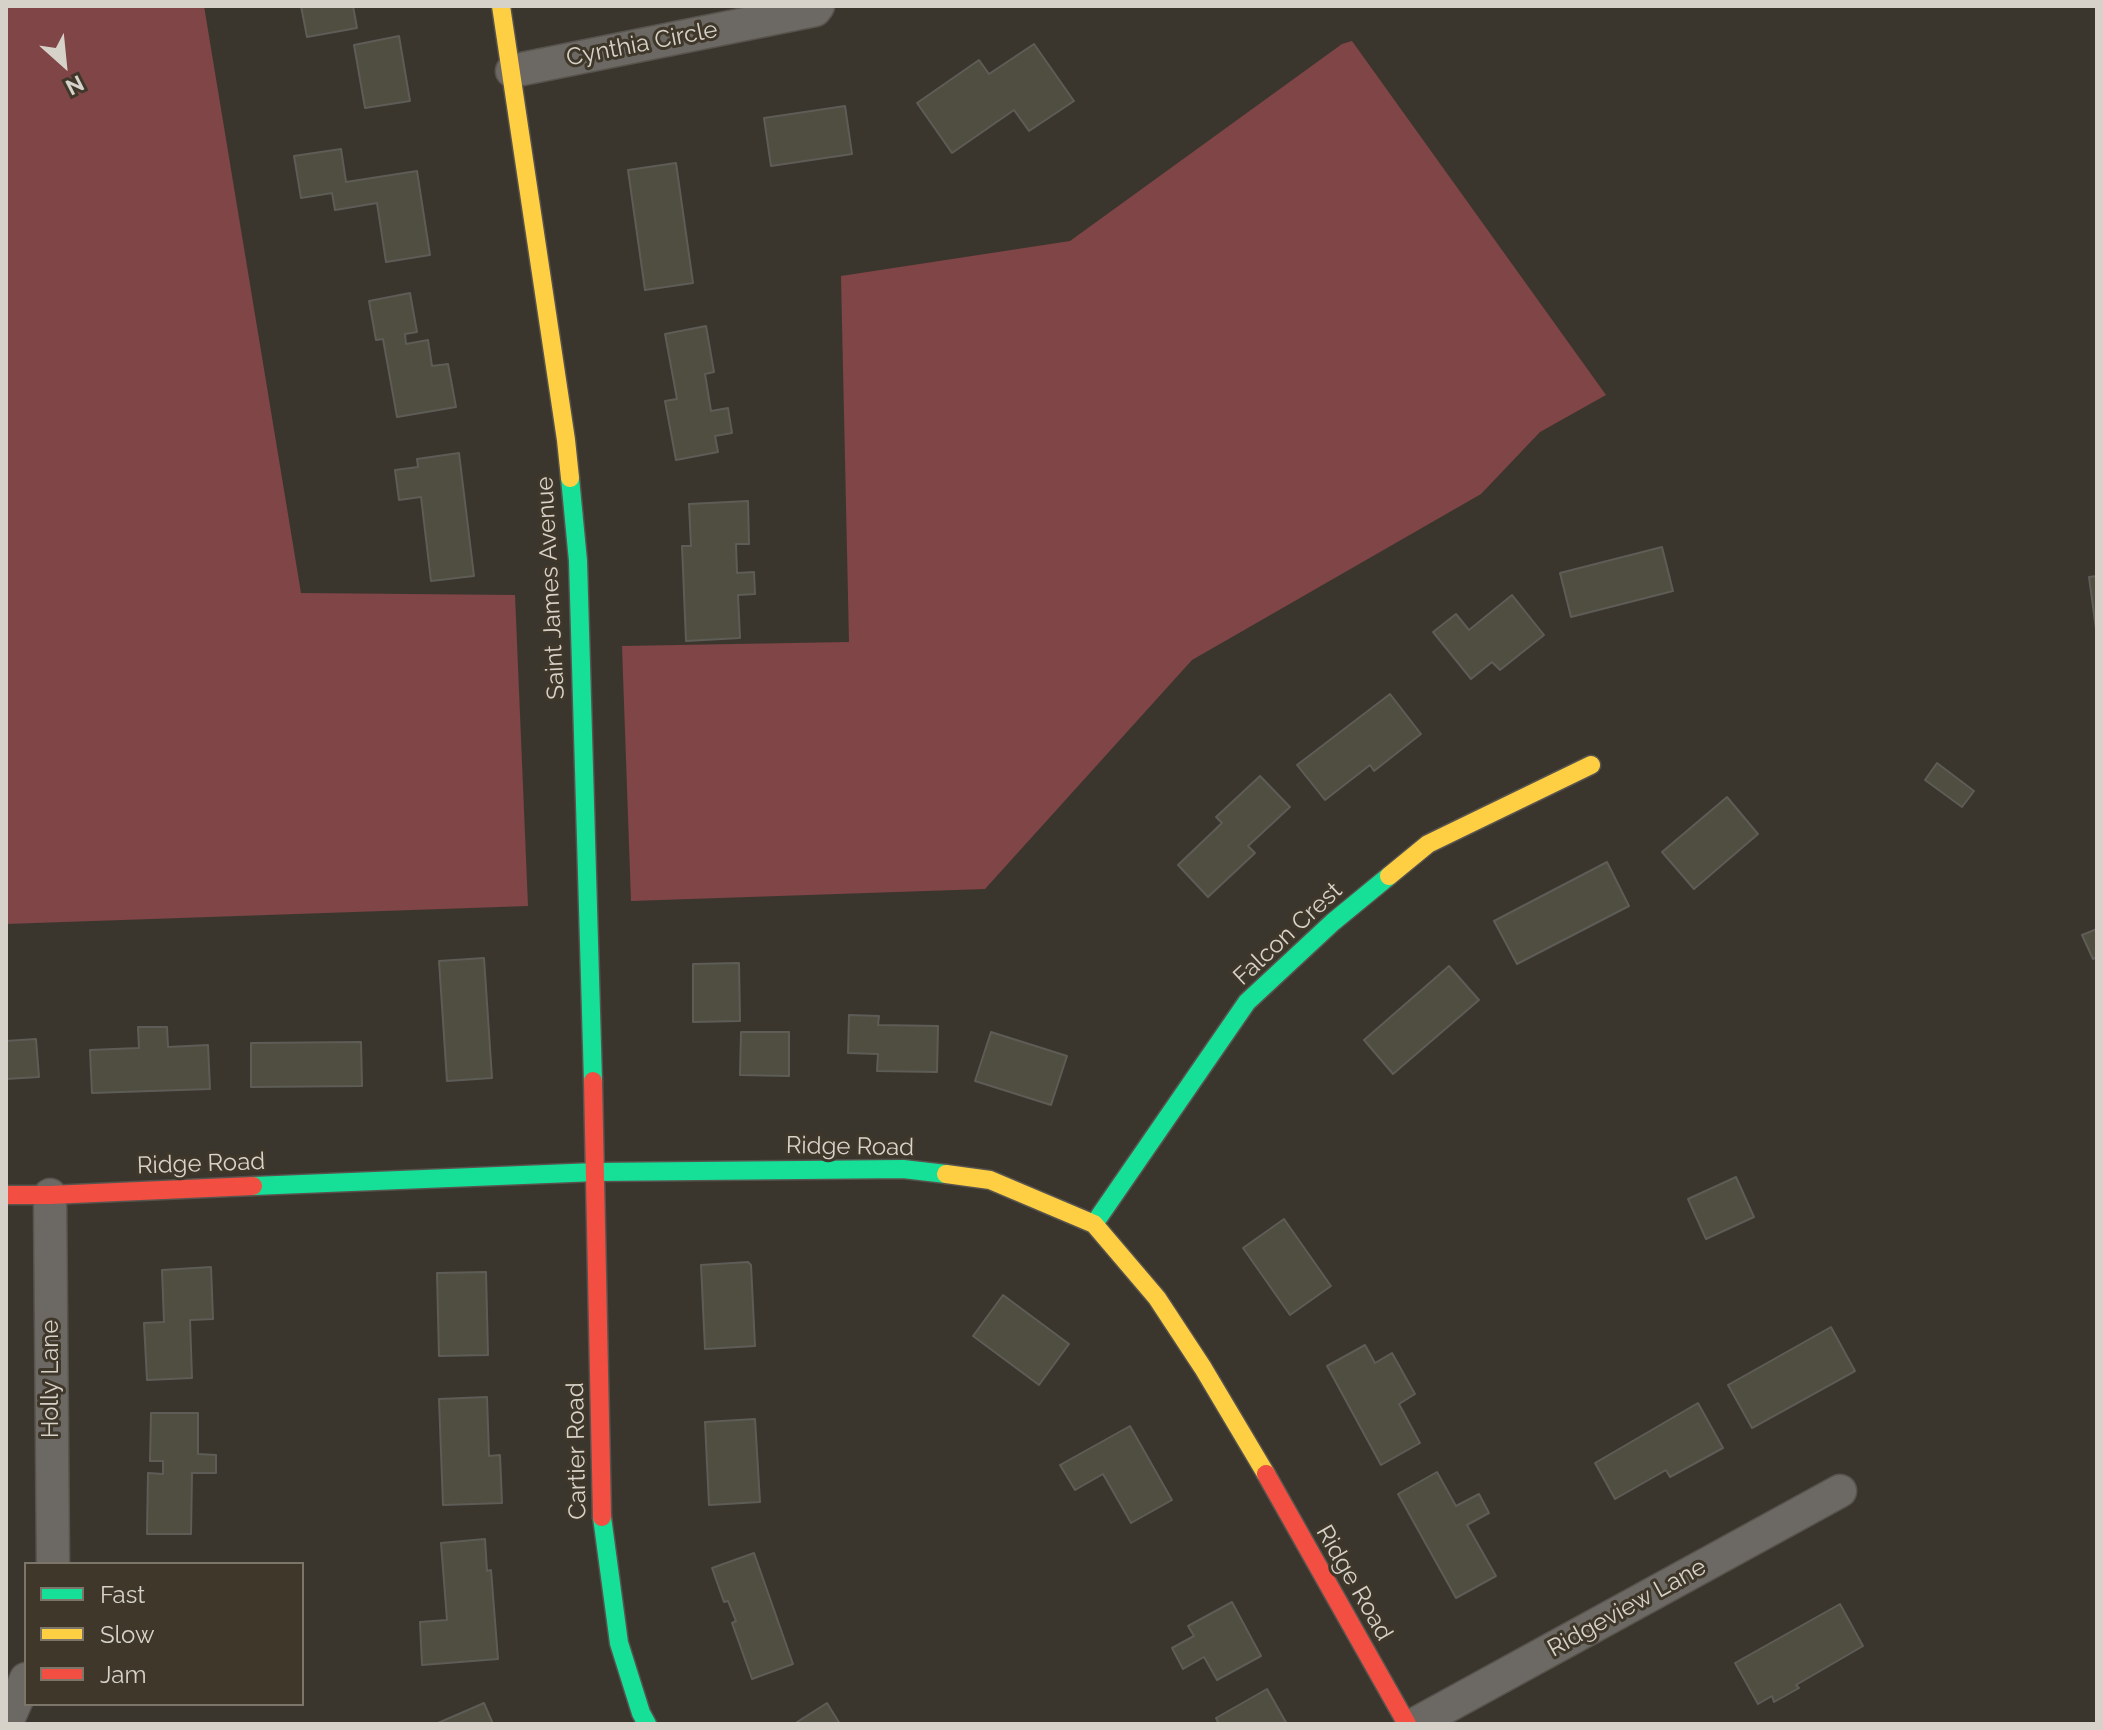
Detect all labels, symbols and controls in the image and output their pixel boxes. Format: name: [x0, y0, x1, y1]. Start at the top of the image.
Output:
street label: Cynthia Circle: [564, 15, 720, 73]
north arrow: [24, 24, 104, 104]
text: N: [62, 70, 88, 101]
street label: Saint James Avenue: [531, 476, 571, 700]
street label: Falcon Crest: [1228, 876, 1348, 992]
street label: Ridge Road: [786, 1131, 914, 1163]
street label: Ridge Road: [136, 1147, 266, 1181]
street label: Holly Lane: [37, 1320, 65, 1438]
street label: Cartier Road: [561, 1382, 593, 1520]
street label: Ridge Road: [1309, 1520, 1399, 1646]
street label: Ridgeview Lane: [1543, 1553, 1711, 1663]
legend: [24, 1562, 304, 1706]
text: Fast: [100, 1580, 145, 1609]
text: Slow: [100, 1620, 154, 1649]
text: Jam: [100, 1660, 146, 1689]

